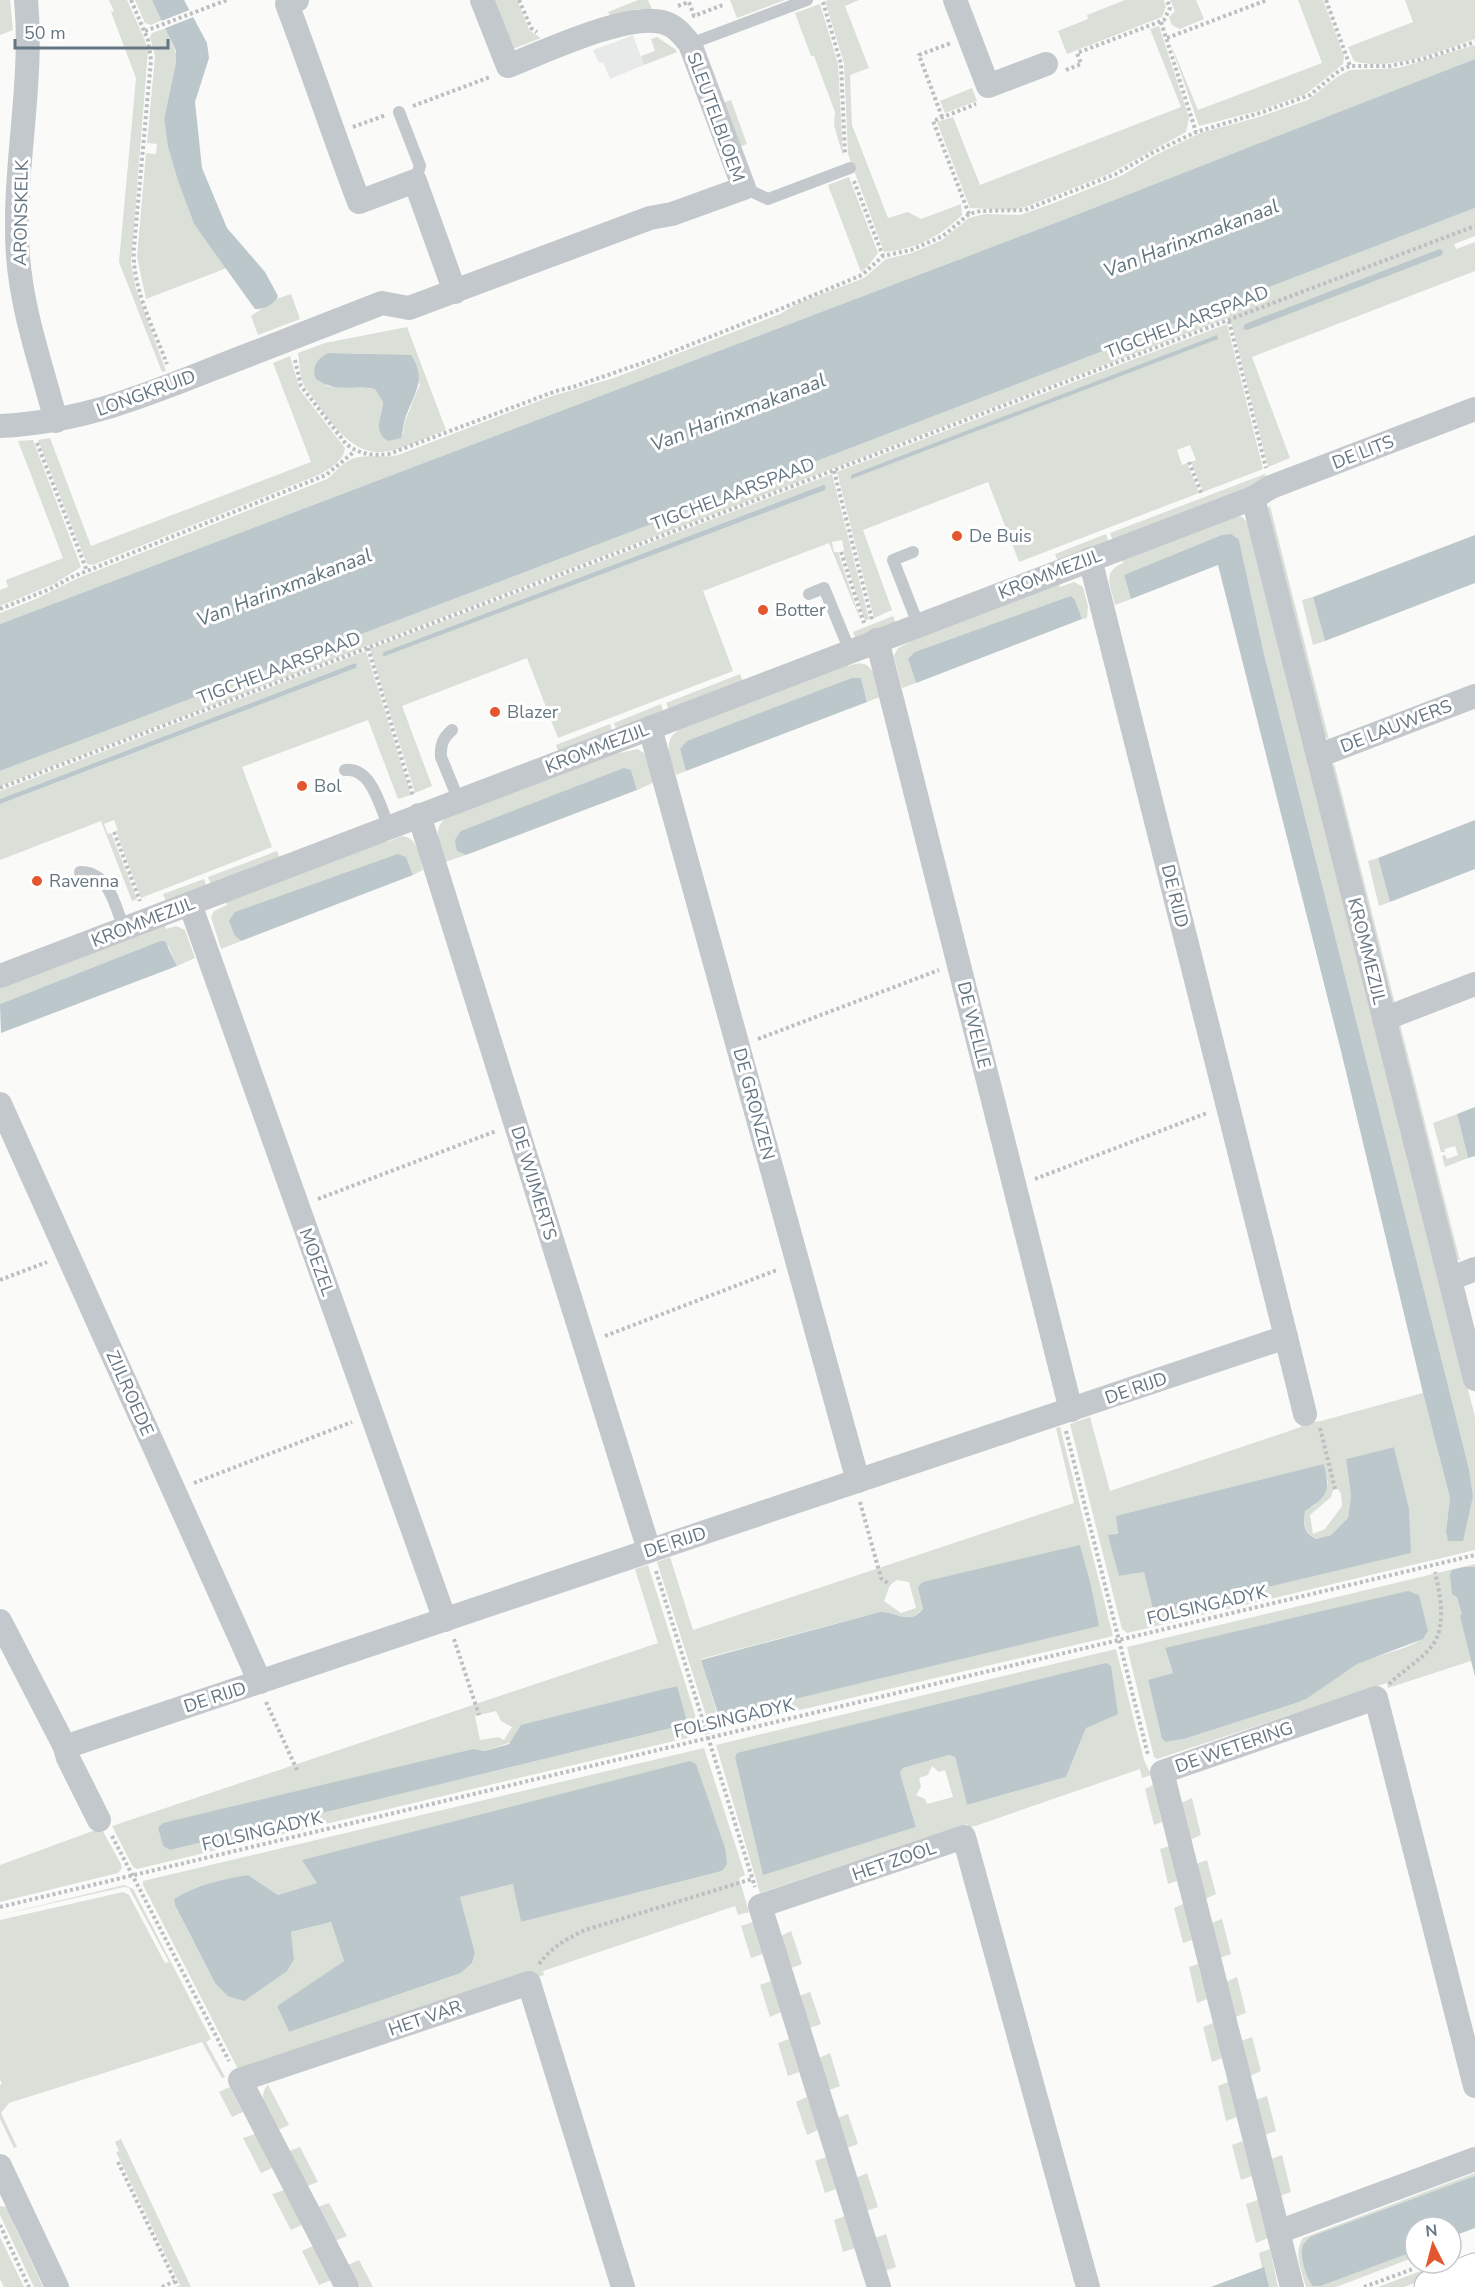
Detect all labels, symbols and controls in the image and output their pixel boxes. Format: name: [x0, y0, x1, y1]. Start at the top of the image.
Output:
scale bar: [15, 12, 168, 50]
text: 50 m: [24, 21, 66, 45]
street label: SLEUTELBLOEM: [681, 49, 751, 185]
street label: ARONSKELK: [8, 159, 34, 266]
water label: Van Harinxmakanaal: [1100, 193, 1283, 284]
street label: TIGCHELAARSPAAD: [1102, 280, 1272, 364]
street label: LONGKRUID: [93, 364, 199, 422]
water label: Van Harinxmakanaal: [647, 367, 830, 458]
street label: DE LITS: [1329, 429, 1397, 475]
street label: TIGCHELAARSPAAD: [648, 452, 818, 536]
place label: De Buis: [969, 524, 1032, 548]
marker: De Buis: [950, 529, 964, 543]
water label: Van Harinxmakanaal: [193, 542, 376, 633]
street label: KROMMEZIJL: [995, 543, 1105, 605]
place label: Botter: [775, 598, 826, 622]
marker: Botter: [756, 603, 770, 617]
street label: TIGCHELAARSPAAD: [194, 626, 364, 710]
street label: DE LAUWERS: [1337, 694, 1455, 758]
place label: Blazer: [507, 700, 559, 724]
marker: Blazer: [488, 705, 502, 719]
street label: KROMMEZIJL: [542, 717, 652, 779]
place label: Bol: [314, 774, 342, 798]
marker: Bol: [295, 779, 309, 793]
street label: DE RIJD: [1156, 862, 1194, 930]
place label: Ravenna: [49, 869, 119, 893]
marker: Ravenna: [30, 874, 44, 888]
street label: KROMMEZIJL: [88, 891, 198, 953]
street label: KROMMEZIJL: [1342, 895, 1392, 1007]
street label: DE WELLE: [952, 979, 996, 1071]
street label: DE GRONZEN: [728, 1045, 780, 1163]
street label: DE WIJMERTS: [505, 1123, 563, 1243]
street label: MOEZEL: [294, 1225, 340, 1299]
street label: ZIJLROEDE: [101, 1347, 159, 1439]
street label: DE RIJD: [1102, 1366, 1170, 1410]
street label: DE RIJD: [641, 1521, 709, 1563]
street label: FOLSINGADYK: [1144, 1579, 1270, 1631]
street label: DE RIJD: [181, 1676, 249, 1718]
street label: FOLSINGADYK: [671, 1692, 797, 1744]
street label: DE WETERING: [1172, 1716, 1296, 1778]
street label: FOLSINGADYK: [199, 1805, 325, 1857]
street label: HET ZOOL: [849, 1835, 939, 1887]
street label: HET VAR: [385, 1994, 465, 2042]
north arrow: [1403, 2215, 1463, 2275]
text: N: [1424, 2220, 1439, 2243]

